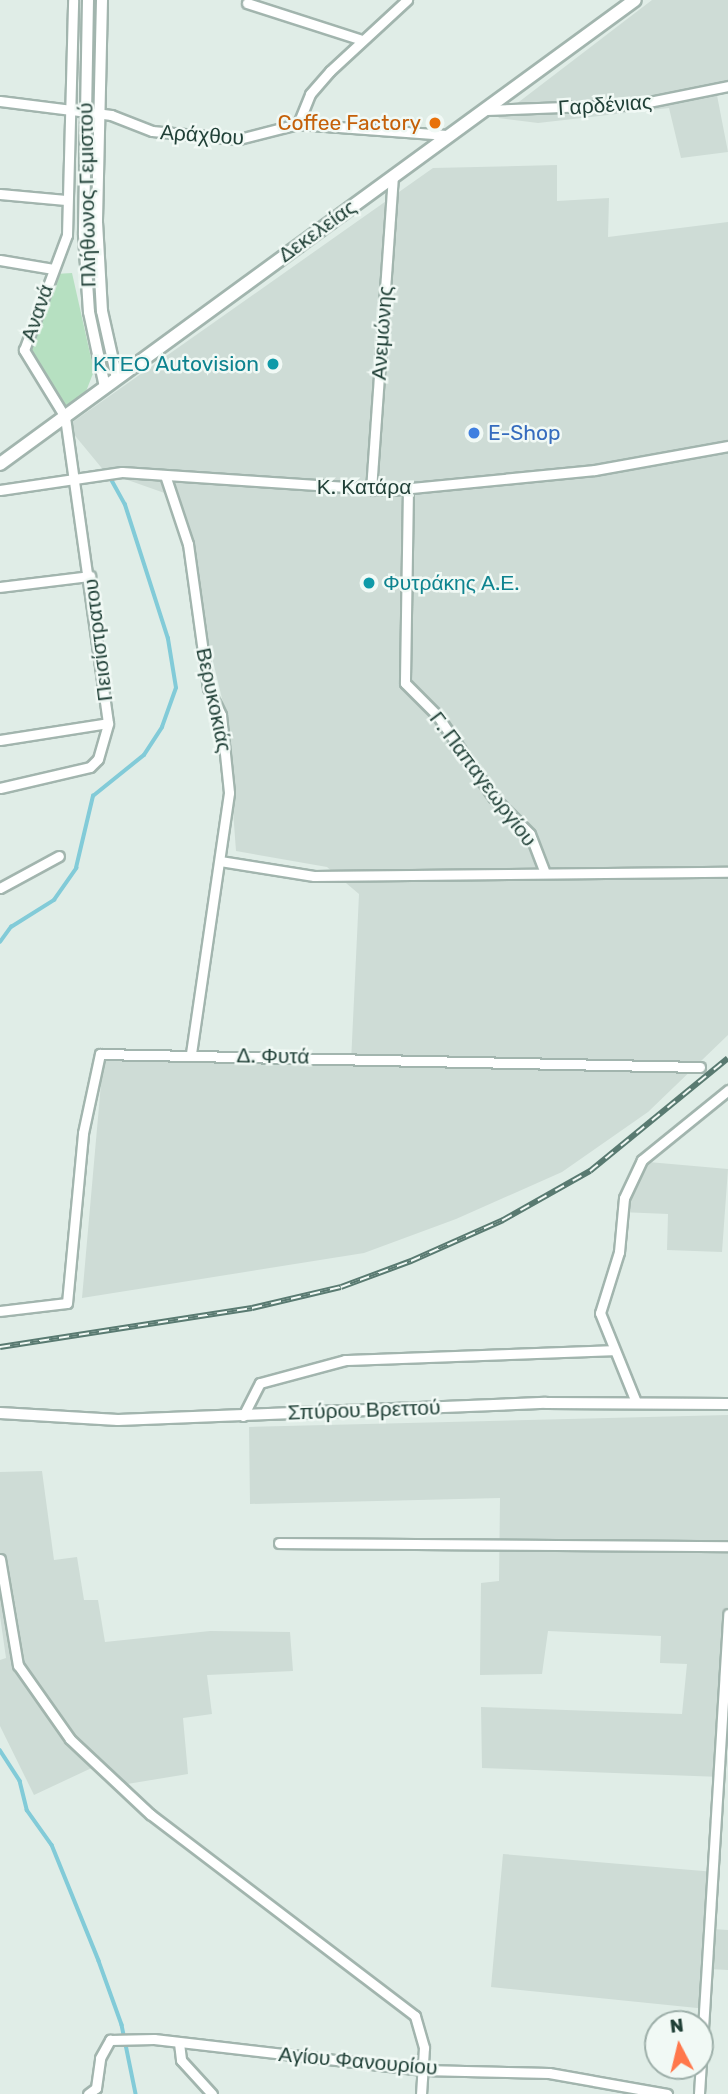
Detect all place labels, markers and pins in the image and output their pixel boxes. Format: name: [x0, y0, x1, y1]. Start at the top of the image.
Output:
place label: Coffee Factory: [277, 110, 421, 136]
marker: Coffee Factory: [427, 115, 443, 131]
place label: ΚΤΕΟ Autovision: [93, 351, 259, 377]
marker: ΚΤΕΟ Autovision: [265, 356, 281, 372]
place label: E-Shop: [488, 420, 561, 446]
marker: E-Shop: [466, 425, 482, 441]
place label: Φυτράκης Α.Ε.: [383, 570, 520, 596]
marker: Φυτράκης Α.Ε.: [361, 575, 377, 591]

